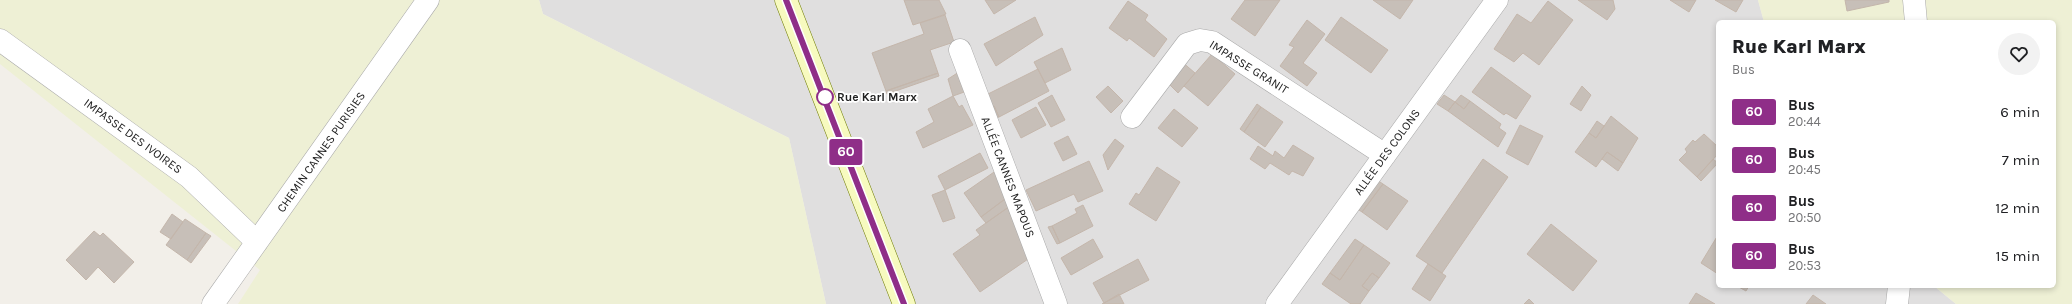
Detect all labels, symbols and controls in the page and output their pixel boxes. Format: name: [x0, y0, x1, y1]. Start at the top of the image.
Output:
button: heart: [1998, 33, 2040, 75]
text: Rue Karl Marx: [1732, 36, 1866, 58]
street label: IMPASSE GRANIT: [1207, 37, 1291, 97]
text: Bus: [1732, 62, 1755, 77]
marker: Rue Karl Marx: [816, 88, 834, 106]
street label: CHEMIN CANNES PURISIES: [274, 89, 368, 215]
place label: Rue Karl Marx: [837, 90, 917, 104]
street label: IMPASSE DES IVOIRES: [81, 96, 185, 176]
text: Bus: [1788, 96, 1815, 114]
text: 60: [1745, 103, 1763, 120]
text: 6 min: [2000, 103, 2040, 121]
street label: ALLÉE DES COLONS: [1350, 106, 1423, 198]
street label: ALLÉE CANNES MAPOUS: [978, 114, 1038, 239]
text: 20:44: [1788, 114, 1821, 129]
line badge: 60: [828, 139, 864, 165]
text: 60: [837, 143, 855, 160]
text: Bus: [1788, 144, 1815, 162]
text: 60: [1745, 151, 1763, 168]
text: 7 min: [2002, 151, 2040, 169]
text: 20:45: [1788, 162, 1821, 177]
text: Bus: [1788, 192, 1815, 210]
text: 60: [1745, 199, 1763, 216]
text: 12 min: [1995, 199, 2040, 217]
text: 20:50: [1788, 210, 1821, 225]
text: Bus: [1788, 240, 1815, 258]
text: 60: [1745, 247, 1763, 264]
text: 15 min: [1995, 247, 2040, 265]
text: 20:53: [1788, 258, 1821, 273]

